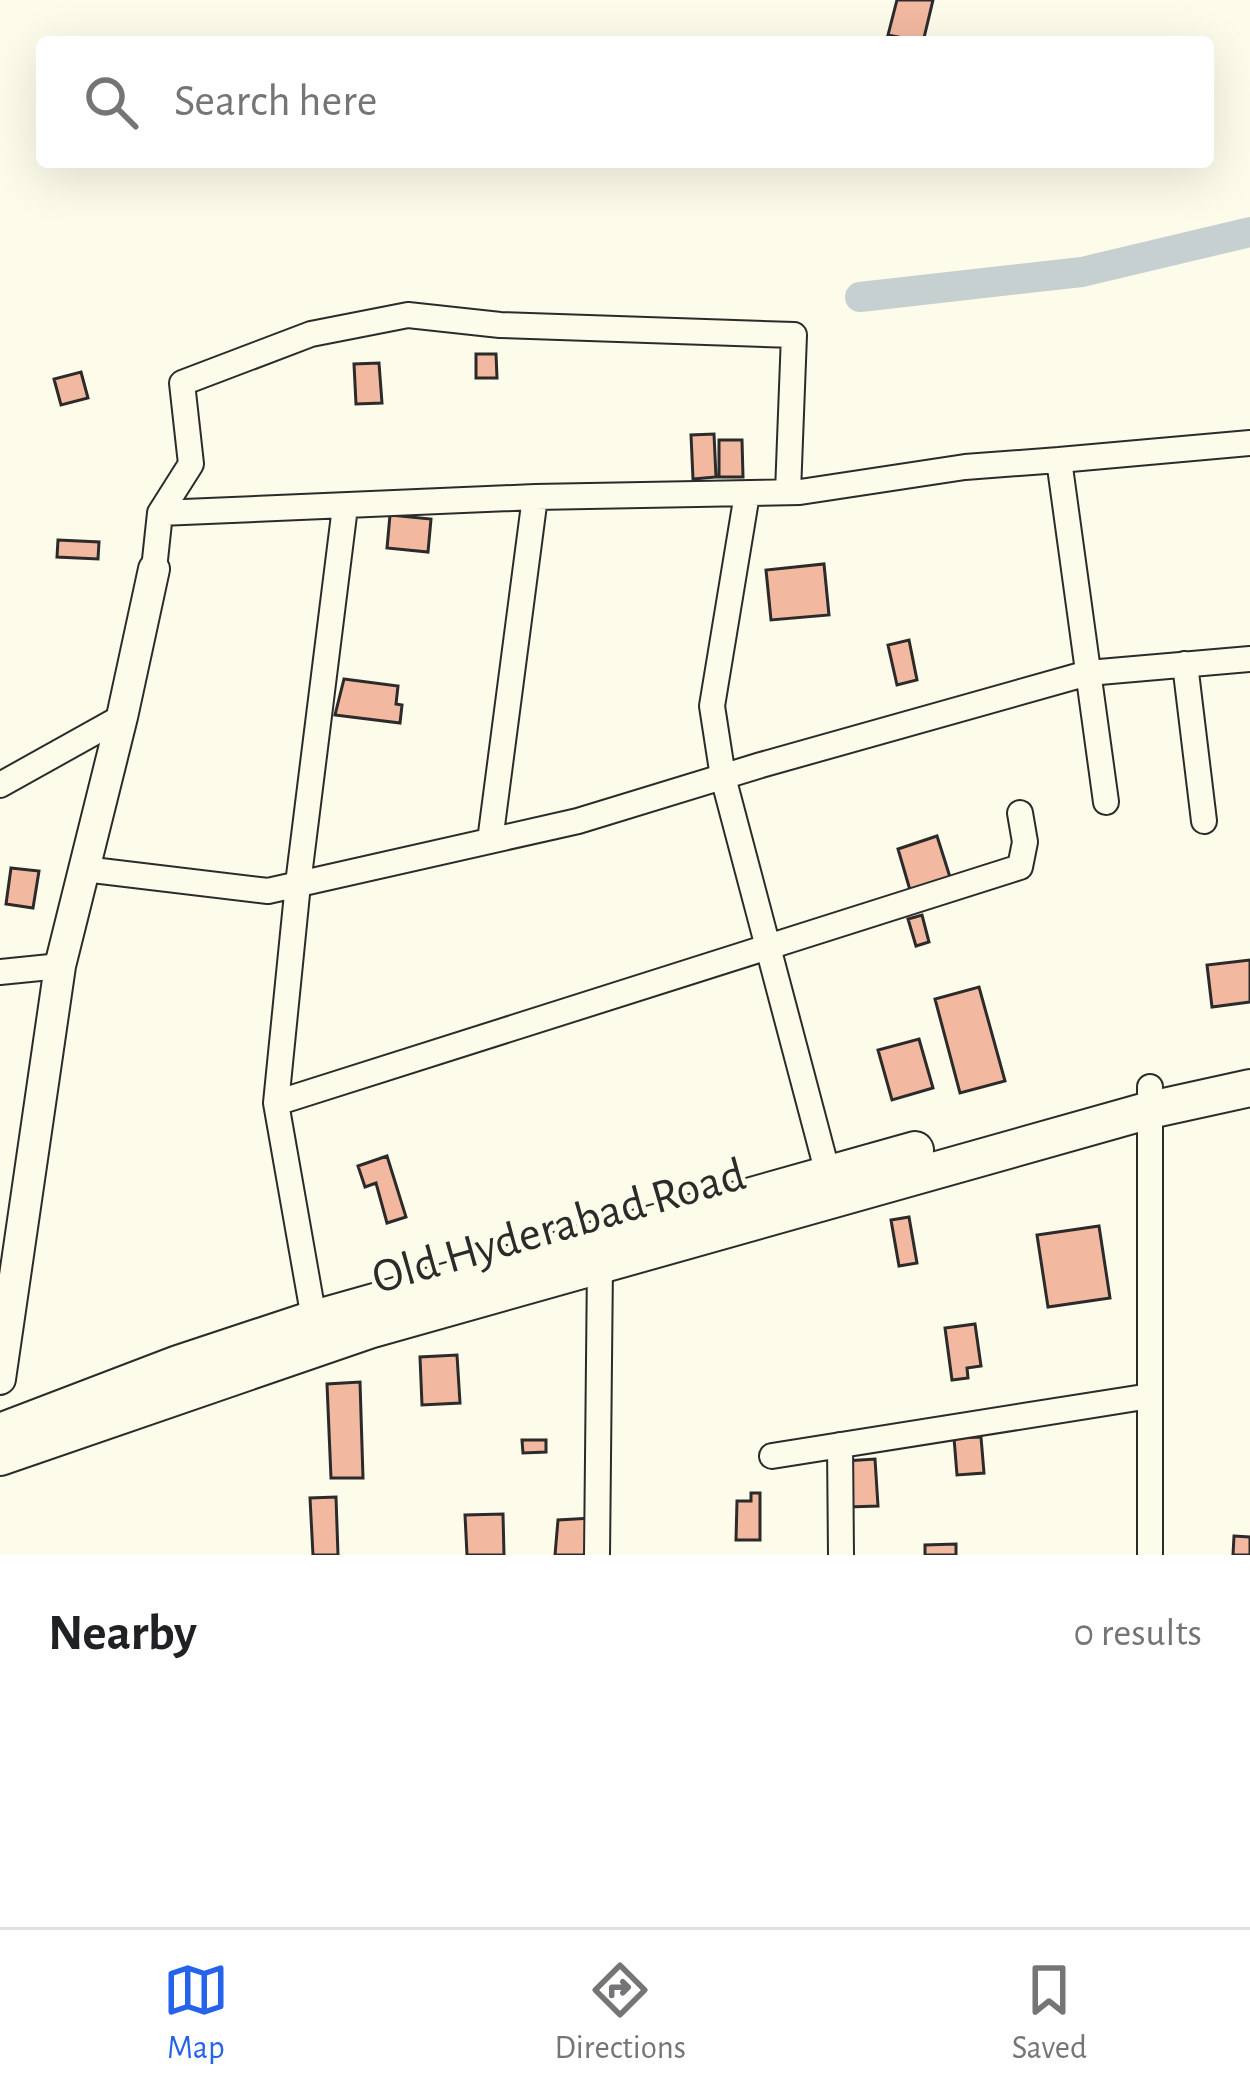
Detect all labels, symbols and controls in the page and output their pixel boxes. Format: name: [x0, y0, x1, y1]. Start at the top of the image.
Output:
search box: [36, 36, 1214, 168]
icon: search: [78, 69, 144, 135]
text: Search here: [174, 79, 377, 124]
street label: Old Hyderabad Road: [367, 1151, 751, 1303]
text: Nearby: [48, 1608, 197, 1659]
text: 0 results: [1074, 1614, 1202, 1653]
tab: Map: [163, 1957, 229, 2069]
tab: Directions: [554, 1957, 686, 2069]
tab: Saved: [1012, 1957, 1087, 2069]

